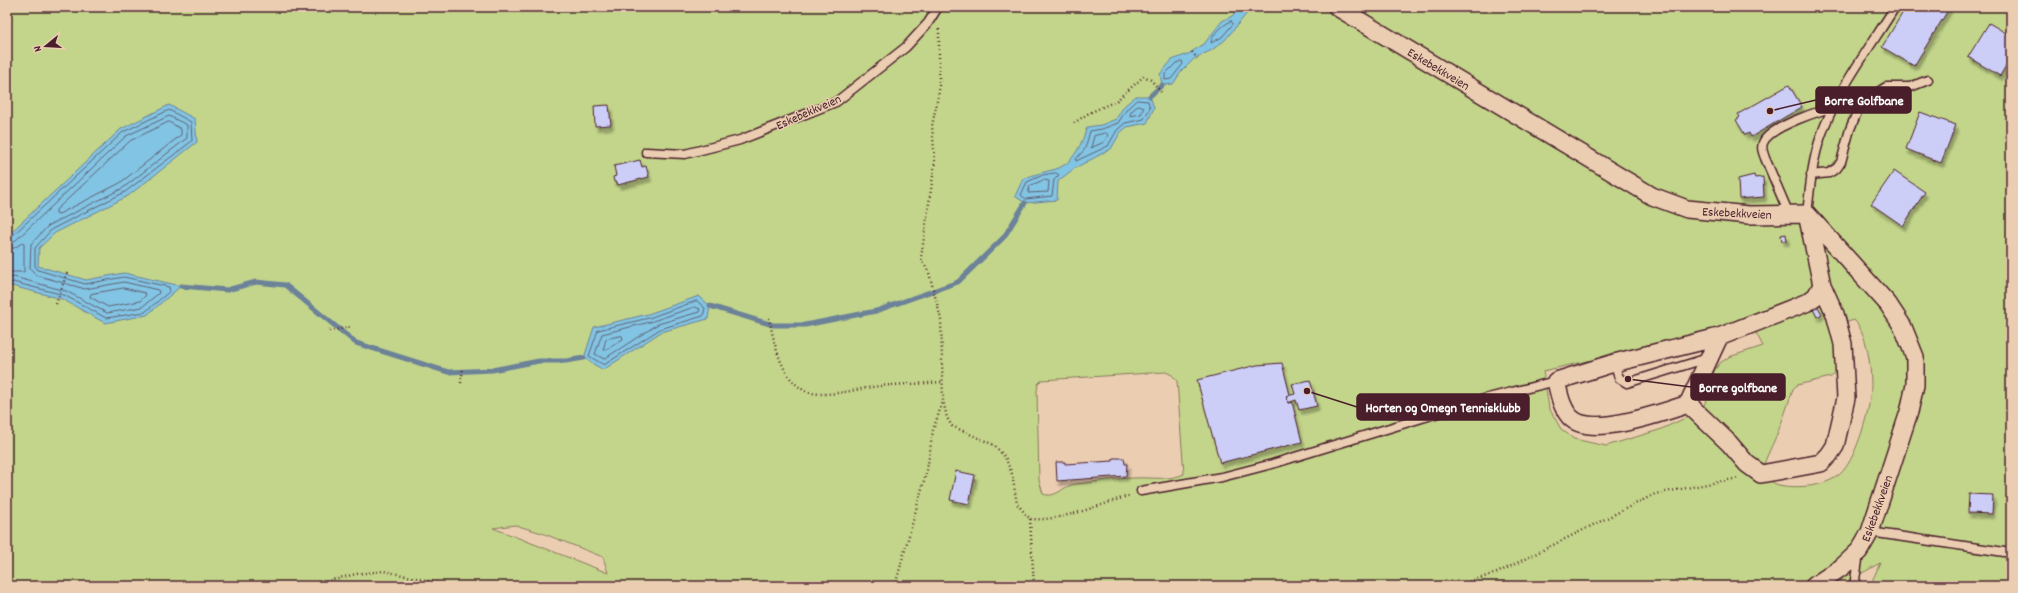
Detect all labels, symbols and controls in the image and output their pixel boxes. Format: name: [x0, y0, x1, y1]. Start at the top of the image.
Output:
north arrow: [26, 26, 66, 66]
text: N: [30, 43, 47, 54]
street label: Eskebekkveien: [1403, 44, 1472, 96]
callout: Borre Golfbane: [1816, 87, 1911, 113]
street label: Eskebekkveien: [773, 90, 845, 136]
text: Borre Golfbane: [1824, 92, 1904, 112]
street label: Eskebekkveien: [1702, 203, 1772, 226]
callout: Borre golfbane: [1691, 374, 1785, 400]
text: Borre golfbane: [1699, 379, 1777, 399]
callout: Horten og Omegn Tennisklubb: [1357, 394, 1529, 420]
text: Horten og Omegn Tennisklubb: [1365, 399, 1521, 419]
street label: Eskebekkveien: [1858, 473, 1899, 545]

